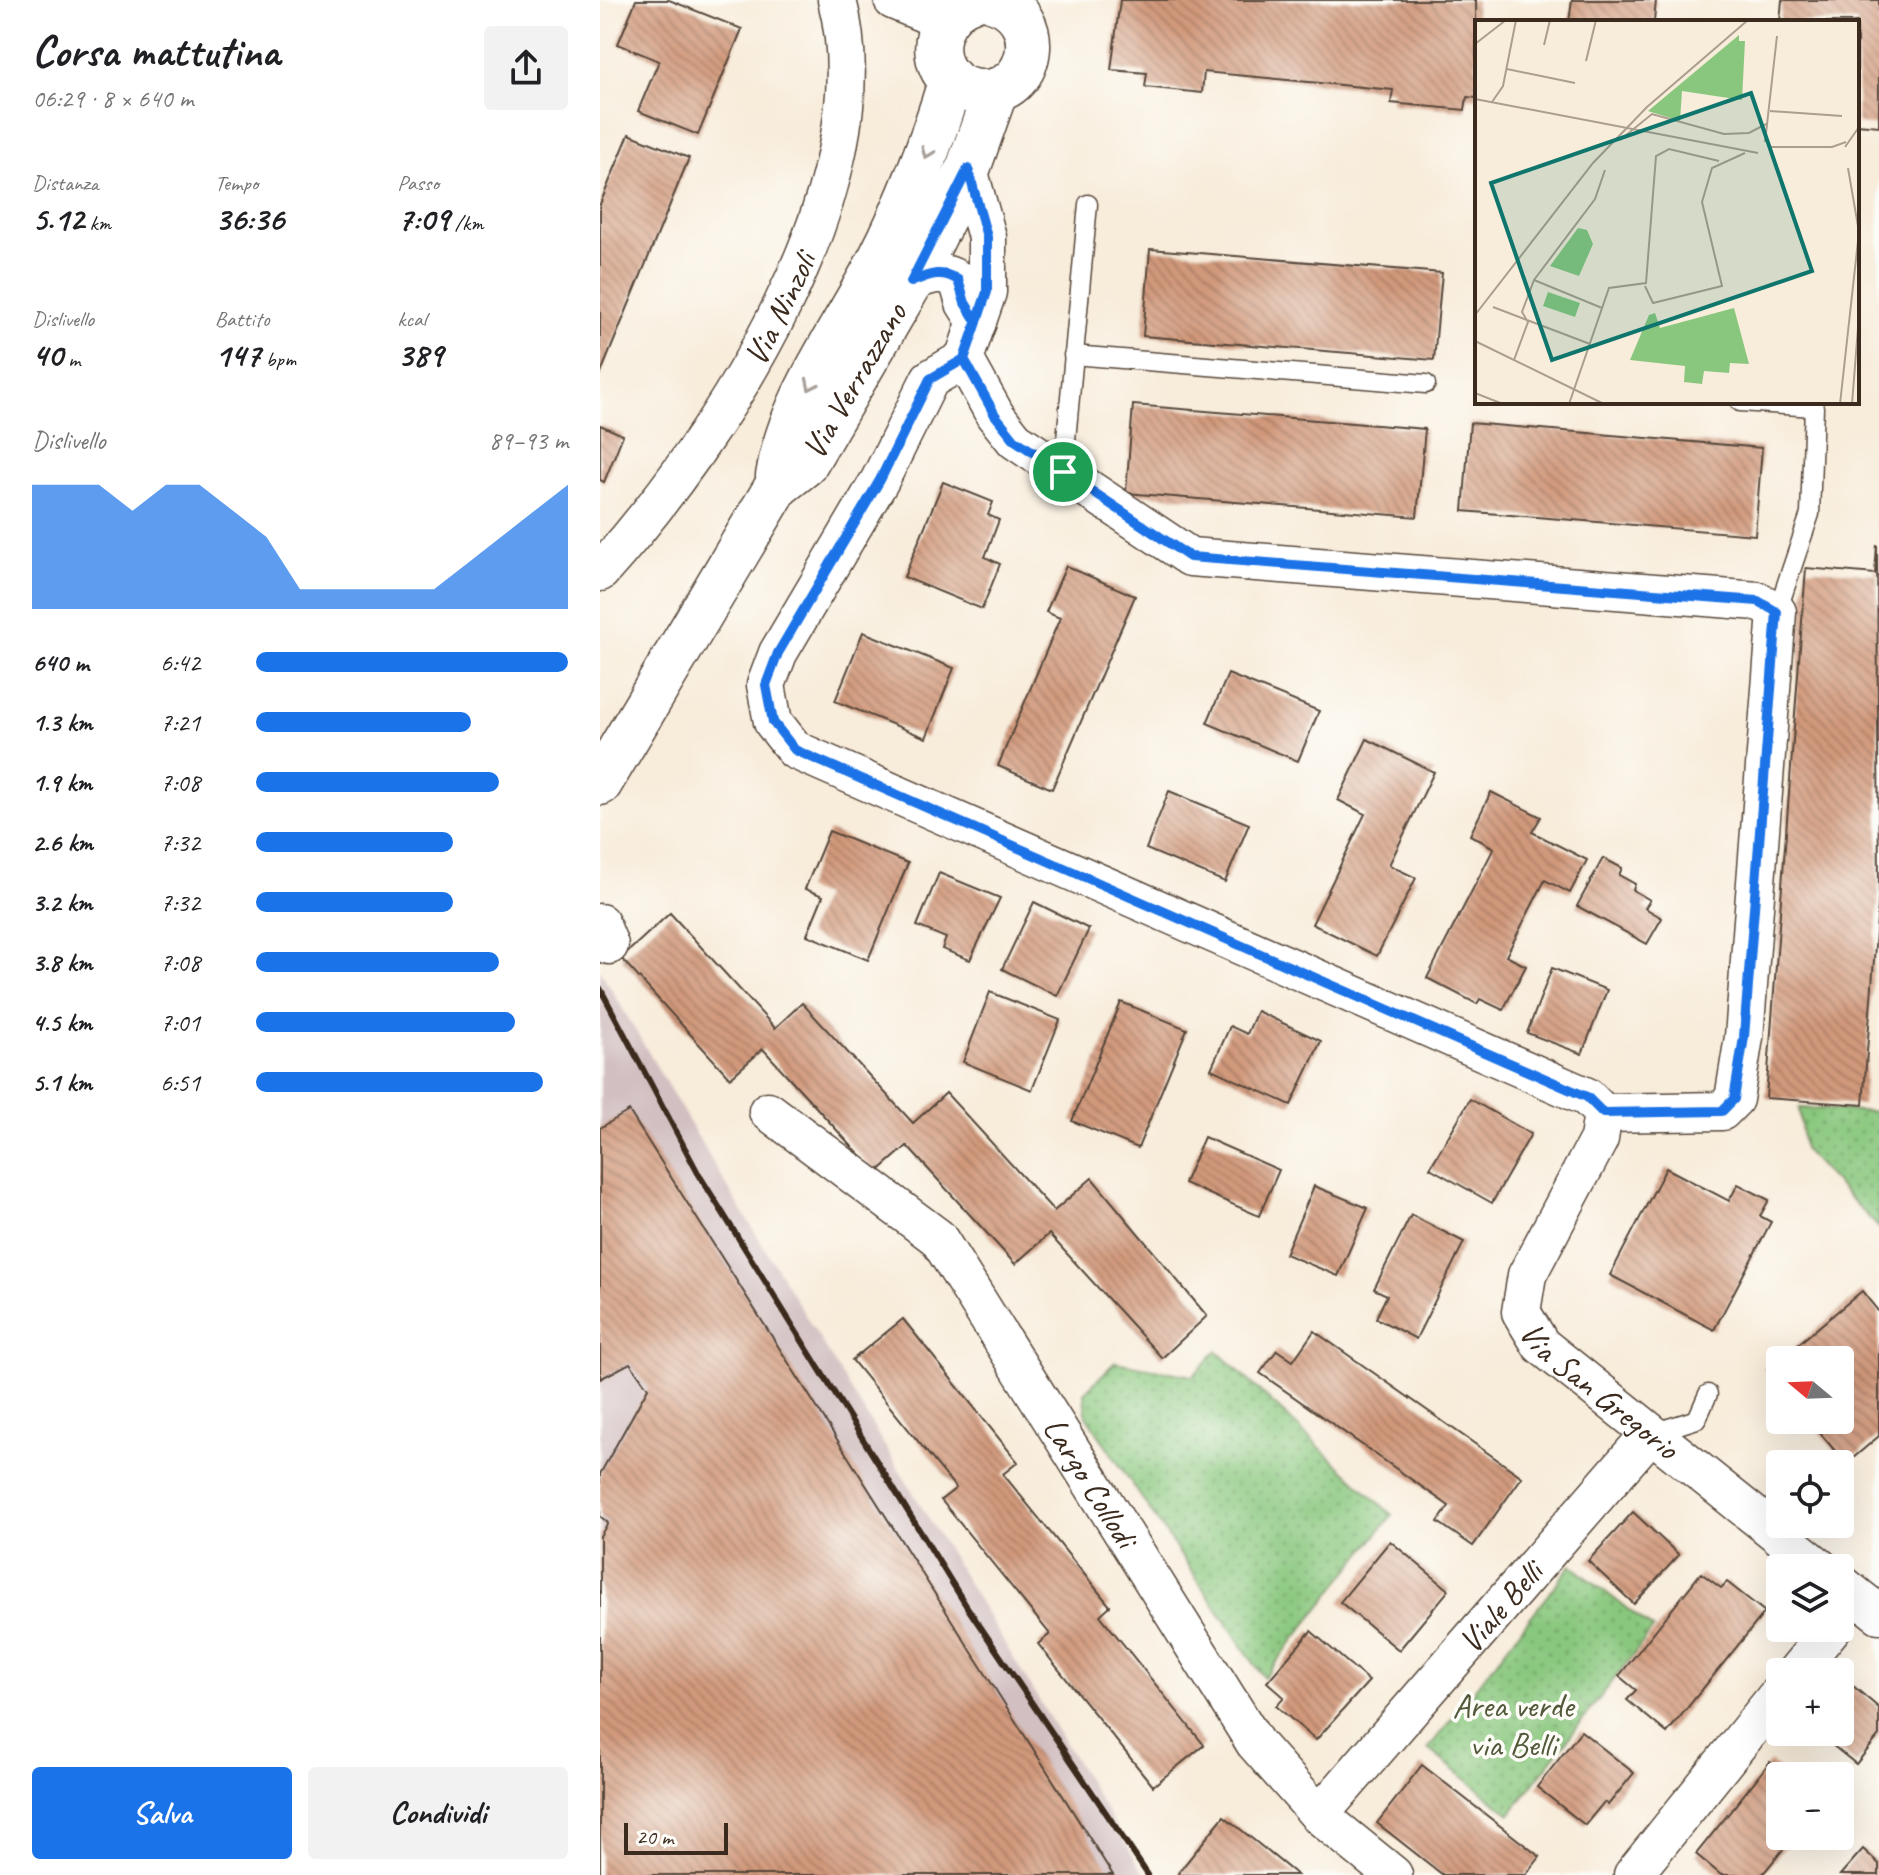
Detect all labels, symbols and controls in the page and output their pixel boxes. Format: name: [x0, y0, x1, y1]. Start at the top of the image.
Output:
inset map: [1475, 20, 1859, 404]
text: Corsa mattutina: [32, 24, 280, 79]
button: share: [484, 26, 568, 110]
text: 06:29 · 8 × 640 m: [32, 82, 193, 115]
one-way arrow: [920, 145, 937, 159]
text: Distanza: [32, 169, 99, 197]
text: Tempo: [215, 169, 258, 197]
text: Passo: [397, 169, 439, 197]
text: 5.12: [32, 197, 84, 240]
text: 36:36: [215, 197, 284, 240]
text: 7:09: [397, 197, 449, 240]
text: km: [84, 209, 111, 237]
text: /km: [449, 209, 484, 237]
street label: Via Ninzoli: [733, 242, 826, 373]
street label: Via Verrazzano: [791, 293, 917, 466]
text: Dislivello: [32, 305, 94, 333]
text: Battito: [215, 305, 269, 333]
text: kcal: [397, 305, 426, 333]
text: 40: [32, 333, 63, 376]
text: 147: [215, 333, 260, 376]
text: 389: [397, 333, 443, 376]
text: m: [63, 345, 80, 373]
text: bpm: [260, 345, 296, 373]
one-way arrow: [805, 377, 821, 392]
text: Dislivello: [32, 424, 105, 457]
text: 89–93 m: [489, 424, 568, 457]
pin: [1029, 438, 1097, 506]
icon: arrive: [1041, 450, 1085, 494]
text: 640 m: [32, 646, 89, 679]
text: 6:42: [160, 646, 200, 679]
text: 1.3 km: [32, 706, 92, 739]
text: 7:21: [160, 706, 200, 739]
text: 1.9 km: [32, 766, 92, 799]
text: 7:08: [160, 766, 200, 799]
text: 2.6 km: [32, 826, 93, 859]
text: 7:32: [160, 826, 200, 859]
text: 3.2 km: [32, 886, 92, 919]
text: 7:32: [160, 886, 200, 919]
text: 3.8 km: [32, 946, 92, 979]
text: 7:08: [160, 946, 200, 979]
text: 4.5 km: [32, 1006, 92, 1039]
text: 7:01: [160, 1006, 200, 1039]
text: 5.1 km: [32, 1066, 92, 1099]
text: 6:51: [160, 1066, 200, 1099]
street label: Via San Gregorio: [1511, 1314, 1690, 1470]
north arrow: [1766, 1346, 1854, 1434]
map controls: [1766, 1346, 1854, 1850]
street label: Largo Collodi: [1034, 1409, 1150, 1558]
button: locate: [1766, 1450, 1854, 1538]
street label: Viale Belli: [1448, 1549, 1554, 1662]
button: layers: [1766, 1554, 1854, 1642]
button: +: [1766, 1658, 1854, 1746]
park label: Area verde via Belli: [1453, 1684, 1576, 1766]
button: −: [1766, 1762, 1854, 1850]
button: Salva: [32, 1767, 292, 1859]
button: Condividi: [308, 1767, 568, 1859]
scale bar: [624, 1819, 728, 1855]
text: 20 m: [636, 1823, 673, 1851]

